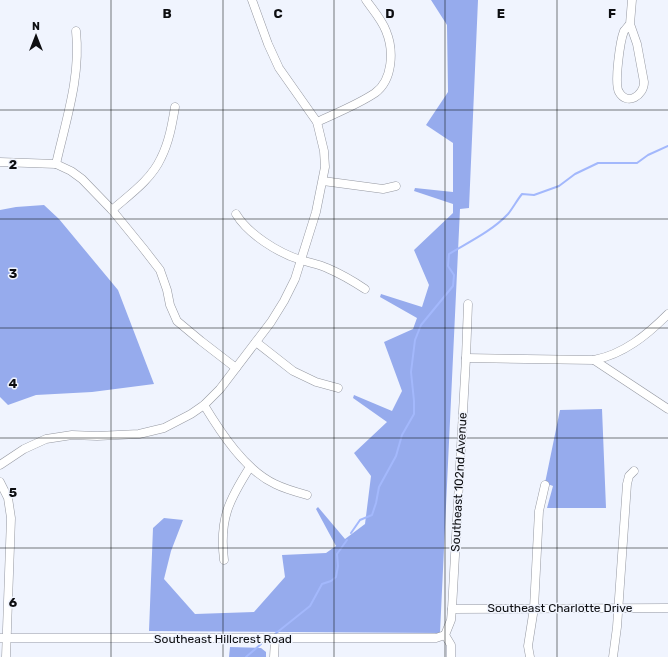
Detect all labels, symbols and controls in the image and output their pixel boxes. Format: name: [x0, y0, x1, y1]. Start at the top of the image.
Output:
text: B: [162, 6, 172, 21]
text: C: [273, 6, 283, 21]
text: D: [385, 6, 395, 21]
text: E: [497, 6, 505, 21]
text: F: [608, 6, 616, 21]
north arrow: [16, 16, 56, 56]
text: N: [32, 20, 40, 33]
text: 2: [9, 157, 17, 172]
text: 3: [9, 266, 18, 281]
text: 4: [9, 376, 18, 391]
street label: Southeast 102nd Avenue: [448, 412, 470, 552]
text: 5: [9, 485, 17, 500]
text: 6: [9, 595, 18, 610]
street label: Southeast Charlotte Drive: [488, 601, 633, 615]
street label: Southeast Hillcrest Road: [154, 632, 292, 646]

